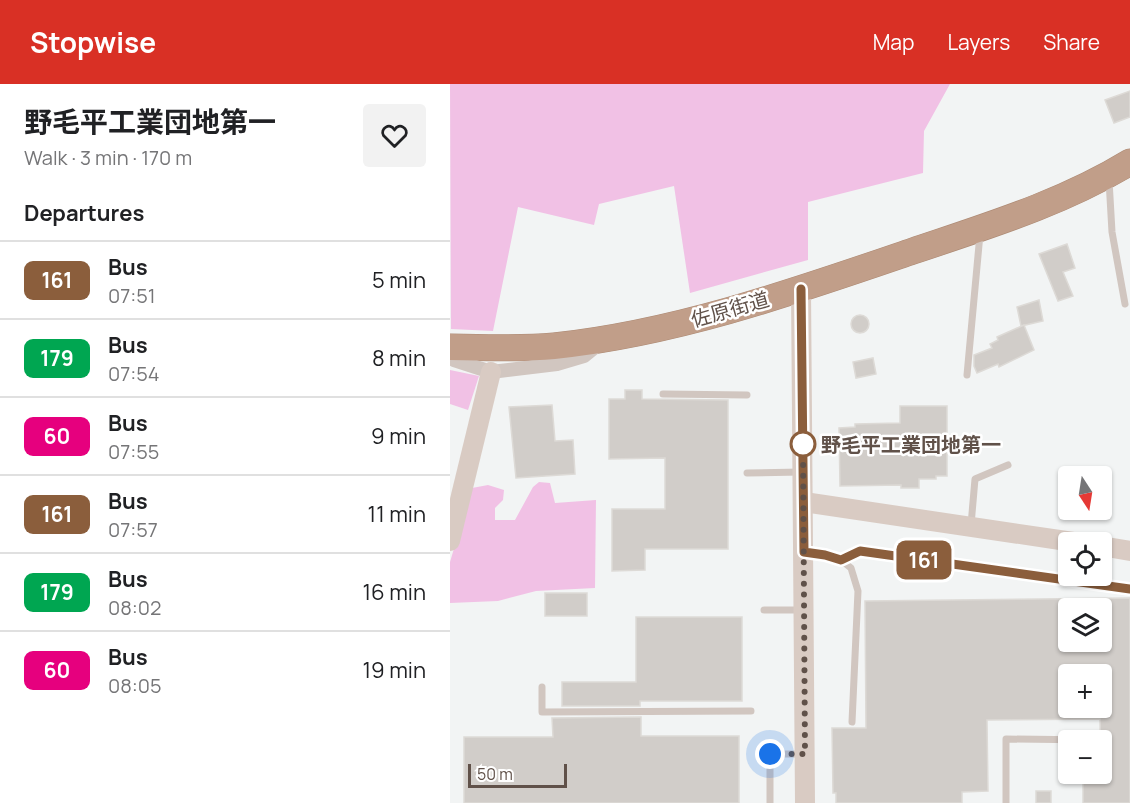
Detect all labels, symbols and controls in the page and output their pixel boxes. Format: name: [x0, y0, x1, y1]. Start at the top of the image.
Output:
text: Stopwise: [30, 23, 156, 61]
text: Map: [873, 28, 914, 56]
text: Layers: [947, 28, 1010, 56]
text: Share: [1043, 28, 1100, 56]
text: 野毛平工業団地第一: [24, 102, 276, 140]
button: heart: [363, 104, 426, 167]
text: Walk · 3 min · 170 m: [24, 144, 192, 171]
text: Departures: [24, 198, 144, 228]
text: Bus: [108, 252, 148, 282]
text: 5 min: [372, 265, 426, 295]
text: 161: [41, 266, 73, 294]
text: 07:51: [108, 282, 156, 309]
street label: 佐原街道: [688, 285, 772, 333]
text: Bus: [108, 330, 148, 360]
text: 8 min: [372, 343, 426, 373]
text: 179: [40, 344, 74, 372]
text: 07:54: [108, 360, 160, 387]
text: Bus: [108, 408, 148, 438]
text: 9 min: [371, 421, 426, 451]
text: 60: [44, 422, 70, 450]
marker: 野毛平工業団地第一: [790, 431, 816, 457]
place label: 野毛平工業団地第一: [821, 431, 1001, 458]
text: 07:55: [108, 438, 159, 465]
north arrow: [1058, 466, 1112, 520]
map controls: [1058, 466, 1112, 784]
text: Bus: [108, 486, 148, 516]
text: 11 min: [368, 499, 426, 529]
text: 161: [41, 500, 73, 528]
text: 07:57: [108, 516, 158, 543]
button: locate: [1058, 532, 1112, 586]
line badge: 161: [890, 540, 958, 580]
text: 161: [908, 546, 940, 574]
text: Bus: [108, 564, 148, 594]
text: 16 min: [363, 577, 426, 607]
text: 179: [40, 578, 74, 606]
text: 08:02: [108, 594, 161, 621]
button: layers: [1058, 598, 1112, 652]
text: Bus: [108, 642, 148, 672]
text: 19 min: [363, 655, 426, 685]
text: 60: [44, 656, 70, 684]
button: +: [1058, 664, 1112, 718]
text: 08:05: [108, 672, 162, 699]
button: −: [1058, 730, 1112, 784]
your location: [755, 739, 785, 769]
scale bar: [468, 761, 567, 788]
text: 50 m: [477, 763, 513, 785]

